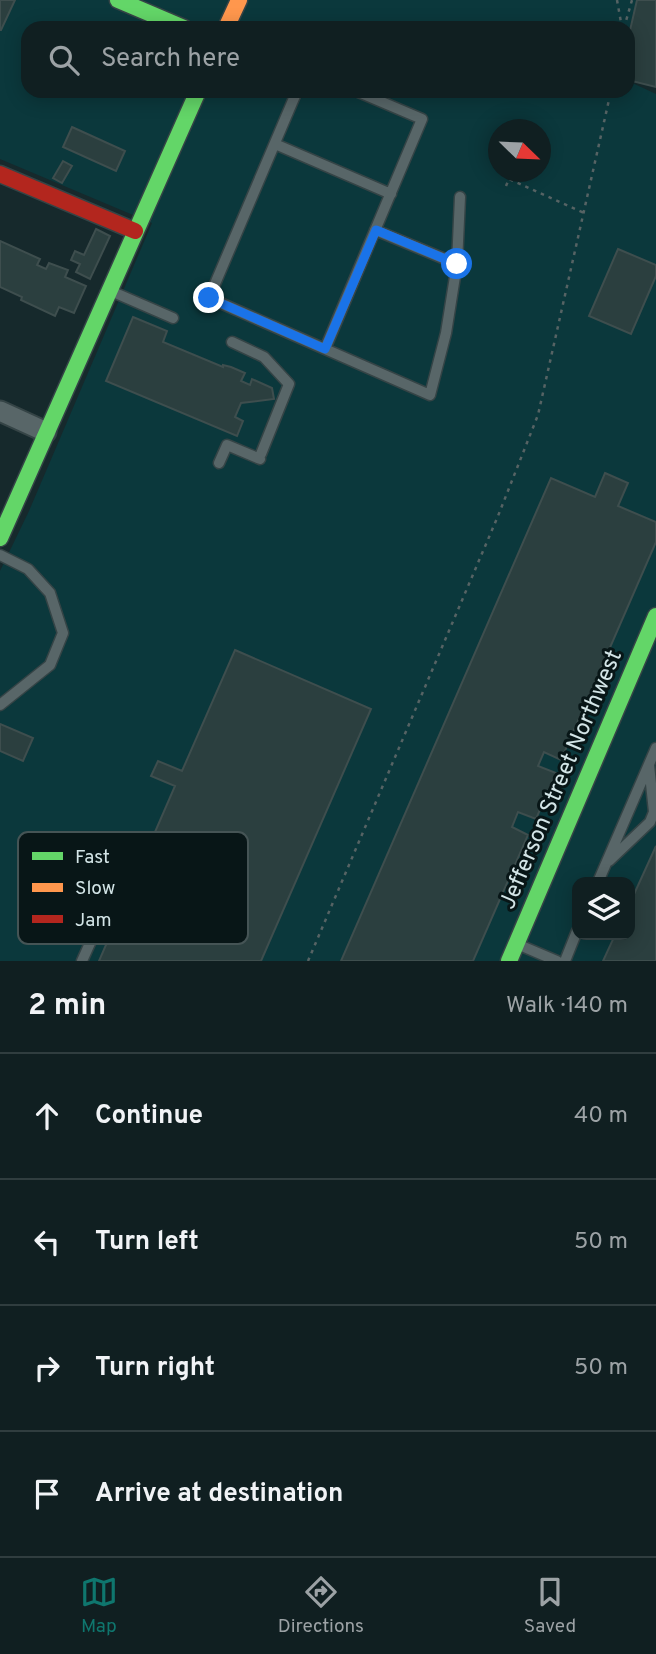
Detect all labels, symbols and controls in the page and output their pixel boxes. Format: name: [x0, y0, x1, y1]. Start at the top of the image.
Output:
search box: [21, 21, 635, 98]
icon: search: [45, 41, 83, 79]
text: Search here: [101, 43, 240, 76]
north arrow: [488, 119, 551, 182]
route start: [441, 248, 472, 279]
route end: [193, 282, 224, 313]
street label: Jefferson Street Northwest: [494, 646, 630, 914]
legend: [18, 832, 248, 944]
text: Fast: [75, 846, 110, 870]
text: Slow: [75, 877, 115, 901]
map controls: [572, 877, 635, 940]
button: layers: [572, 877, 635, 940]
text: Jam: [75, 909, 112, 933]
text: 2 min: [28, 988, 106, 1025]
text: Walk · 140 m: [506, 992, 628, 1021]
icon: ahead: [28, 1097, 66, 1135]
text: Continue: [95, 1100, 203, 1133]
text: 40 m: [574, 1102, 628, 1131]
icon: left: [28, 1223, 66, 1261]
text: Turn left: [95, 1226, 199, 1259]
text: 50 m: [574, 1228, 628, 1257]
icon: right: [28, 1349, 66, 1387]
text: Turn right: [95, 1352, 215, 1385]
text: 50 m: [574, 1354, 628, 1383]
icon: arrive: [28, 1475, 66, 1513]
text: Arrive at destination: [95, 1478, 343, 1511]
tab: Map: [80, 1573, 118, 1639]
tab: Directions: [278, 1573, 364, 1639]
tab: Saved: [524, 1573, 576, 1639]

